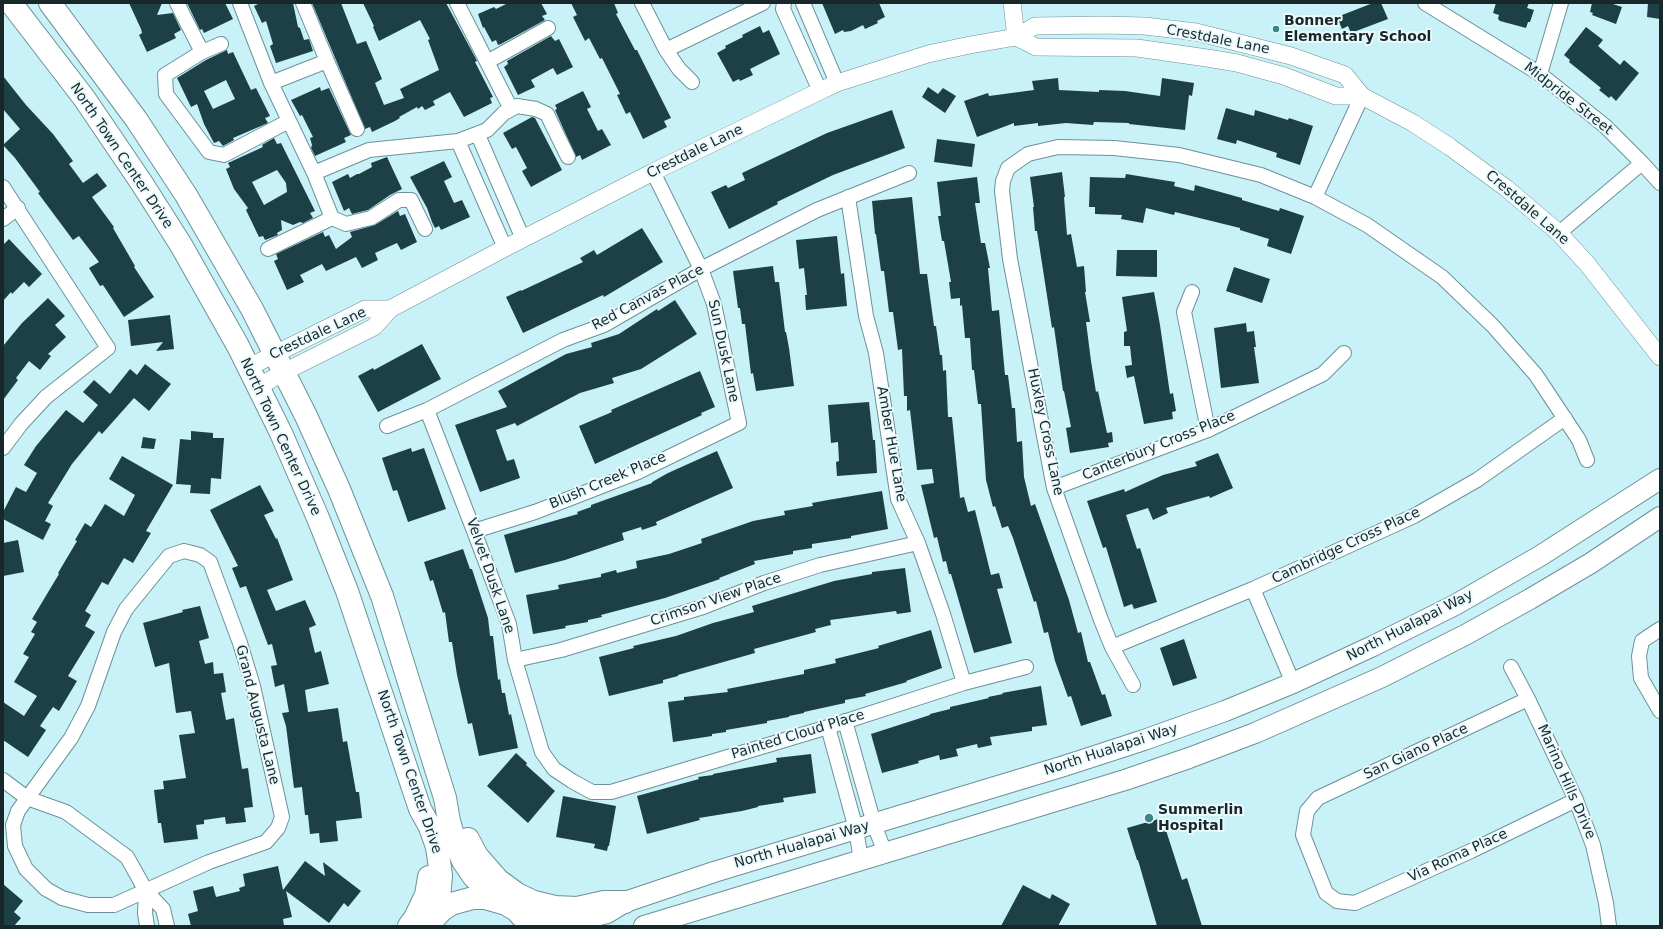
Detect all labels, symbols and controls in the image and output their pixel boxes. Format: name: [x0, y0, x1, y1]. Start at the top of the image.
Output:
place label: Bonner Elementary School: [1284, 13, 1431, 46]
street label: Crestdale Lane: [1165, 22, 1271, 58]
marker: Bonner Elementary School: [1271, 24, 1281, 34]
street label: Midpride Street: [1520, 59, 1616, 139]
street label: North Town Center Drive: [66, 80, 176, 232]
street label: Crestdale Lane: [644, 121, 746, 183]
street label: Crestdale Lane: [1482, 167, 1572, 249]
street label: Red Canvas Place: [589, 261, 707, 335]
street label: Sun Dusk Lane: [704, 298, 742, 404]
street label: Crestdale Lane: [267, 304, 369, 364]
street label: North Town Center Drive: [236, 356, 324, 518]
street label: Huxley Cross Lane: [1023, 367, 1067, 497]
street label: Amber Hue Lane: [873, 385, 909, 503]
street label: Canterbury Cross Place: [1080, 408, 1238, 484]
street label: Blush Creek Place: [547, 449, 669, 513]
street label: Cambridge Cross Place: [1269, 504, 1423, 588]
street label: Velvet Dusk Lane: [462, 516, 518, 636]
street label: Crimson View Place: [648, 570, 784, 630]
street label: North Hualapai Way: [1344, 587, 1476, 665]
street label: Grand Augusta Lane: [232, 643, 282, 787]
street label: North Town Center Drive: [373, 688, 445, 856]
street label: Painted Cloud Place: [729, 707, 867, 763]
street label: North Hualapai Way: [1042, 720, 1180, 780]
street label: San Giano Place: [1361, 720, 1471, 784]
street label: Marino Hills Drive: [1533, 722, 1599, 842]
place label: Summerlin Hospital: [1158, 802, 1243, 834]
marker: Summerlin Hospital: [1143, 812, 1155, 824]
street label: North Hualapai Way: [733, 818, 871, 872]
street label: Via Roma Place: [1406, 826, 1510, 886]

